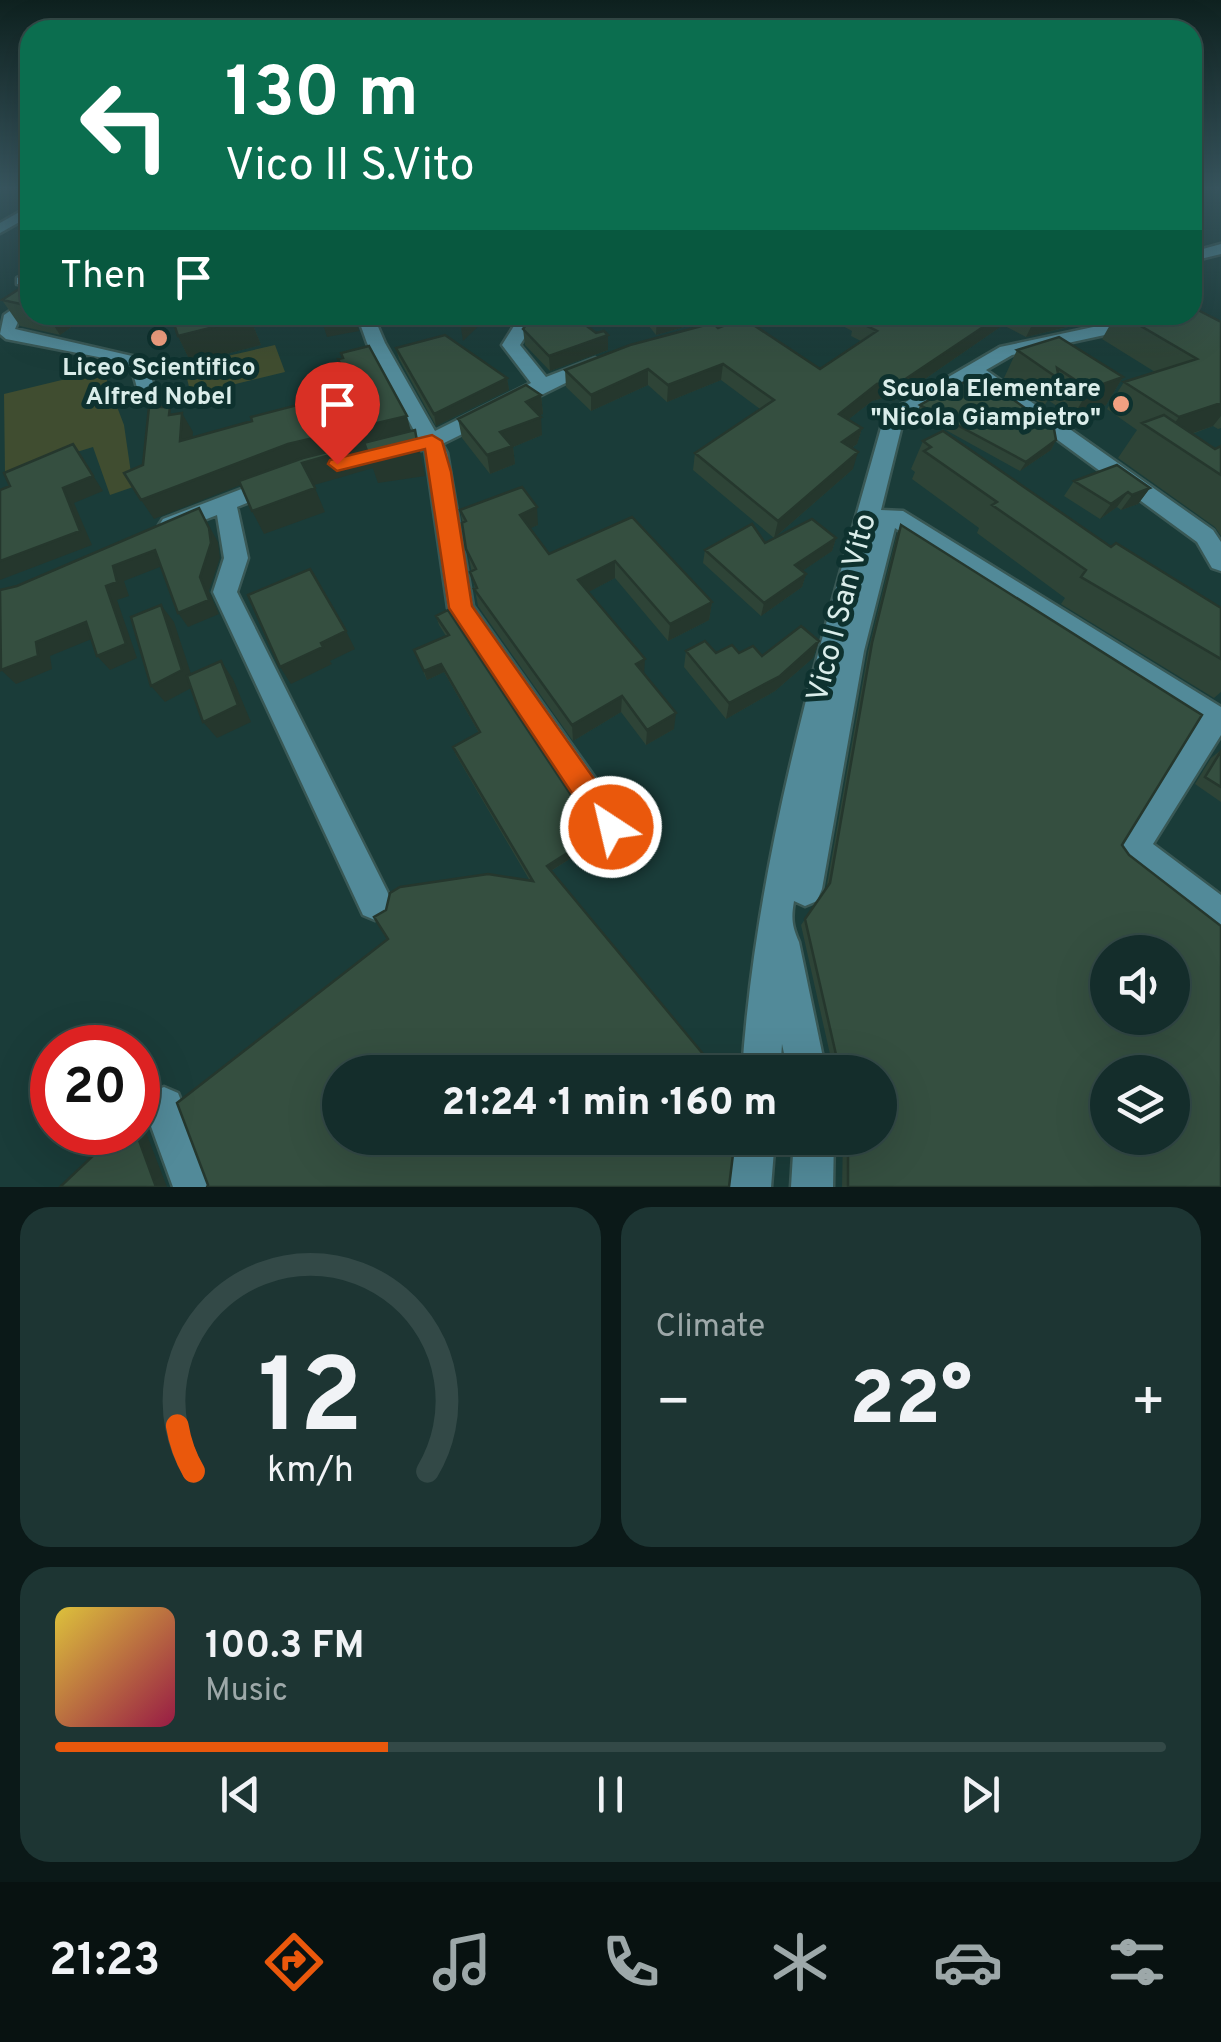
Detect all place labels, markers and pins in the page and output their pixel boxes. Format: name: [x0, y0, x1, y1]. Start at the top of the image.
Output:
marker: Liceo Scientifico Alfred Nobel: [148, 327, 170, 349]
place label: Liceo Scientifico Alfred Nobel: [62, 353, 256, 414]
pin: [295, 362, 380, 465]
place label: Scuola Elementare "Nicola Giampietro": [870, 374, 1101, 435]
marker: Scuola Elementare "Nicola Giampietro": [1110, 393, 1132, 415]

